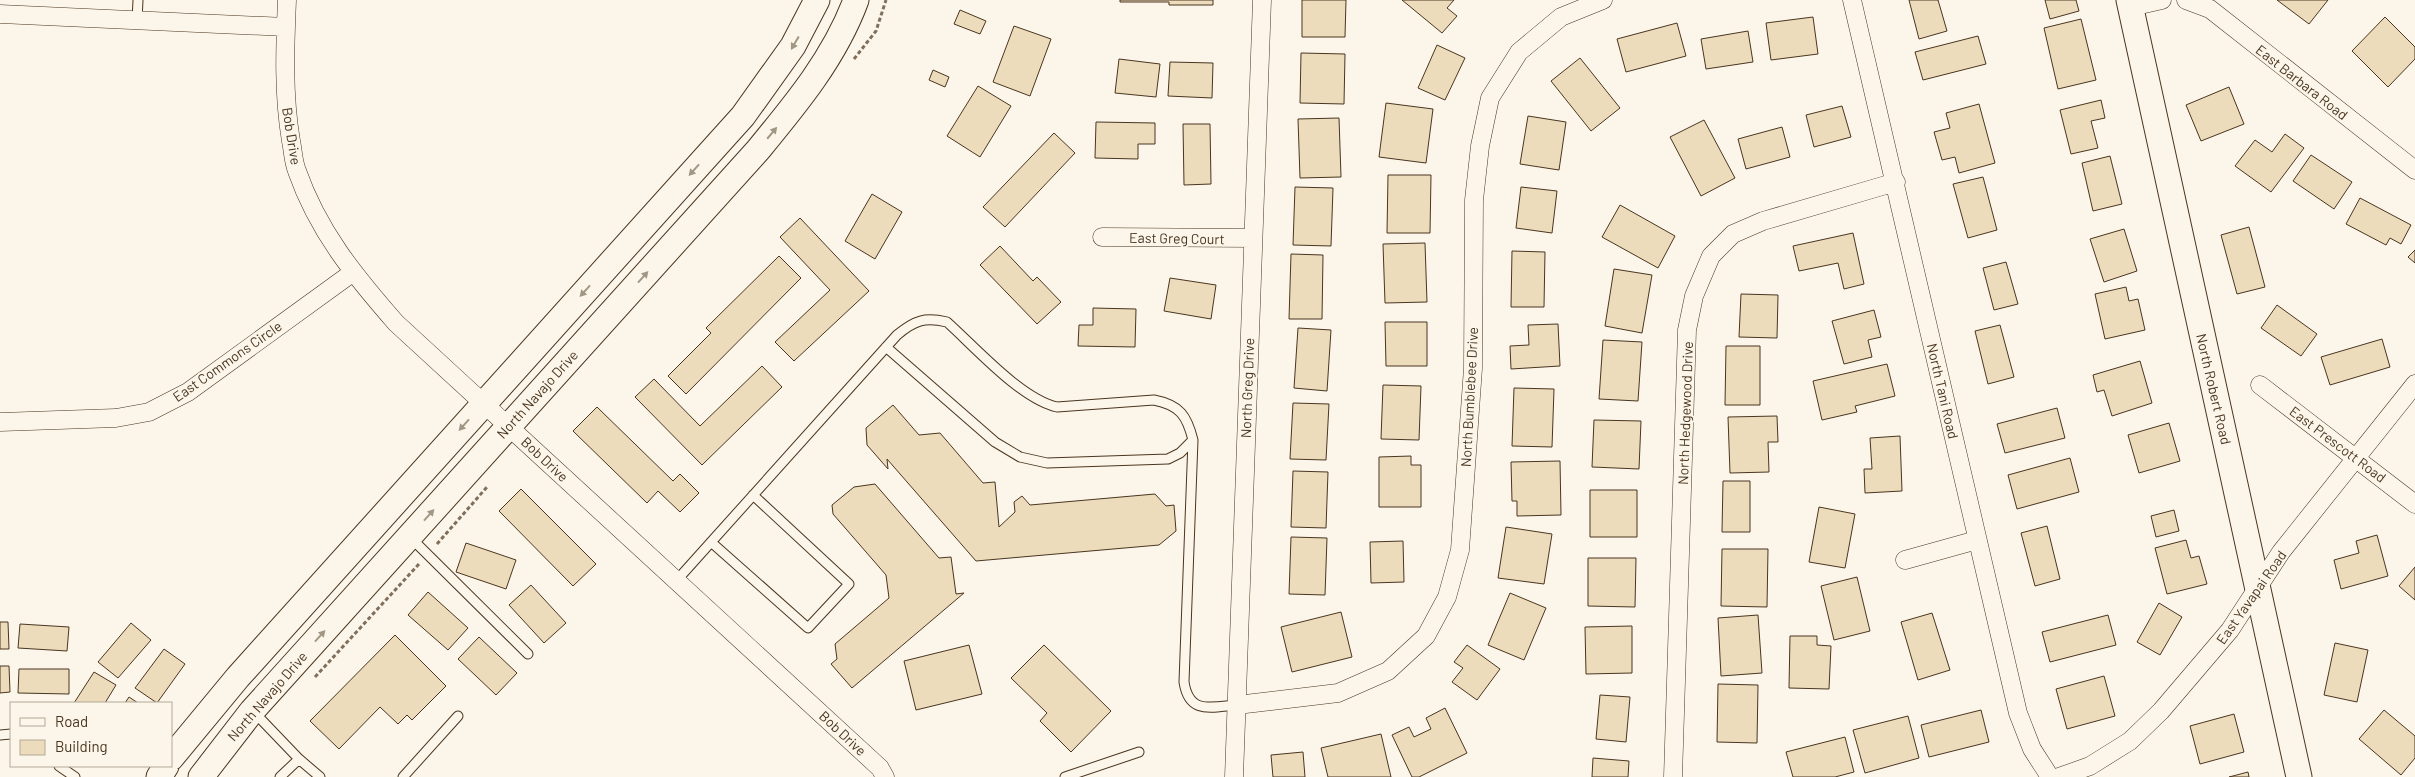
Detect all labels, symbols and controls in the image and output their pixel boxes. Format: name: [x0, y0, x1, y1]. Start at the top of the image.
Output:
one-way arrow: [790, 37, 799, 50]
street label: East Barbara Road: [2253, 41, 2351, 123]
street label: Bob Drive: [279, 106, 305, 166]
one-way arrow: [766, 127, 777, 140]
one-way arrow: [688, 164, 700, 176]
street label: East Greg Court: [1129, 229, 1225, 247]
one-way arrow: [637, 272, 649, 284]
one-way arrow: [579, 284, 591, 296]
street label: East Commons Circle: [169, 317, 285, 405]
street label: North Bumblebee Drive: [1457, 327, 1481, 467]
street label: North Robert Road: [2193, 332, 2235, 446]
street label: North Greg Drive: [1237, 338, 1257, 438]
street label: North Hedgewood Drive: [1674, 341, 1696, 485]
street label: North Tani Road: [1924, 342, 1962, 440]
street label: North Navajo Drive: [493, 346, 581, 442]
street label: East Prescott Road: [2286, 402, 2390, 486]
one-way arrow: [459, 418, 470, 431]
street label: Bob Drive: [518, 433, 572, 485]
one-way arrow: [423, 510, 435, 522]
street label: East Yavapai Road: [2212, 547, 2290, 647]
one-way arrow: [314, 631, 326, 643]
street label: North Navajo Drive: [223, 648, 311, 744]
legend: [10, 702, 172, 767]
street label: Bob Drive: [816, 707, 870, 759]
text: Road: [55, 712, 88, 730]
text: Building: [55, 737, 108, 755]

